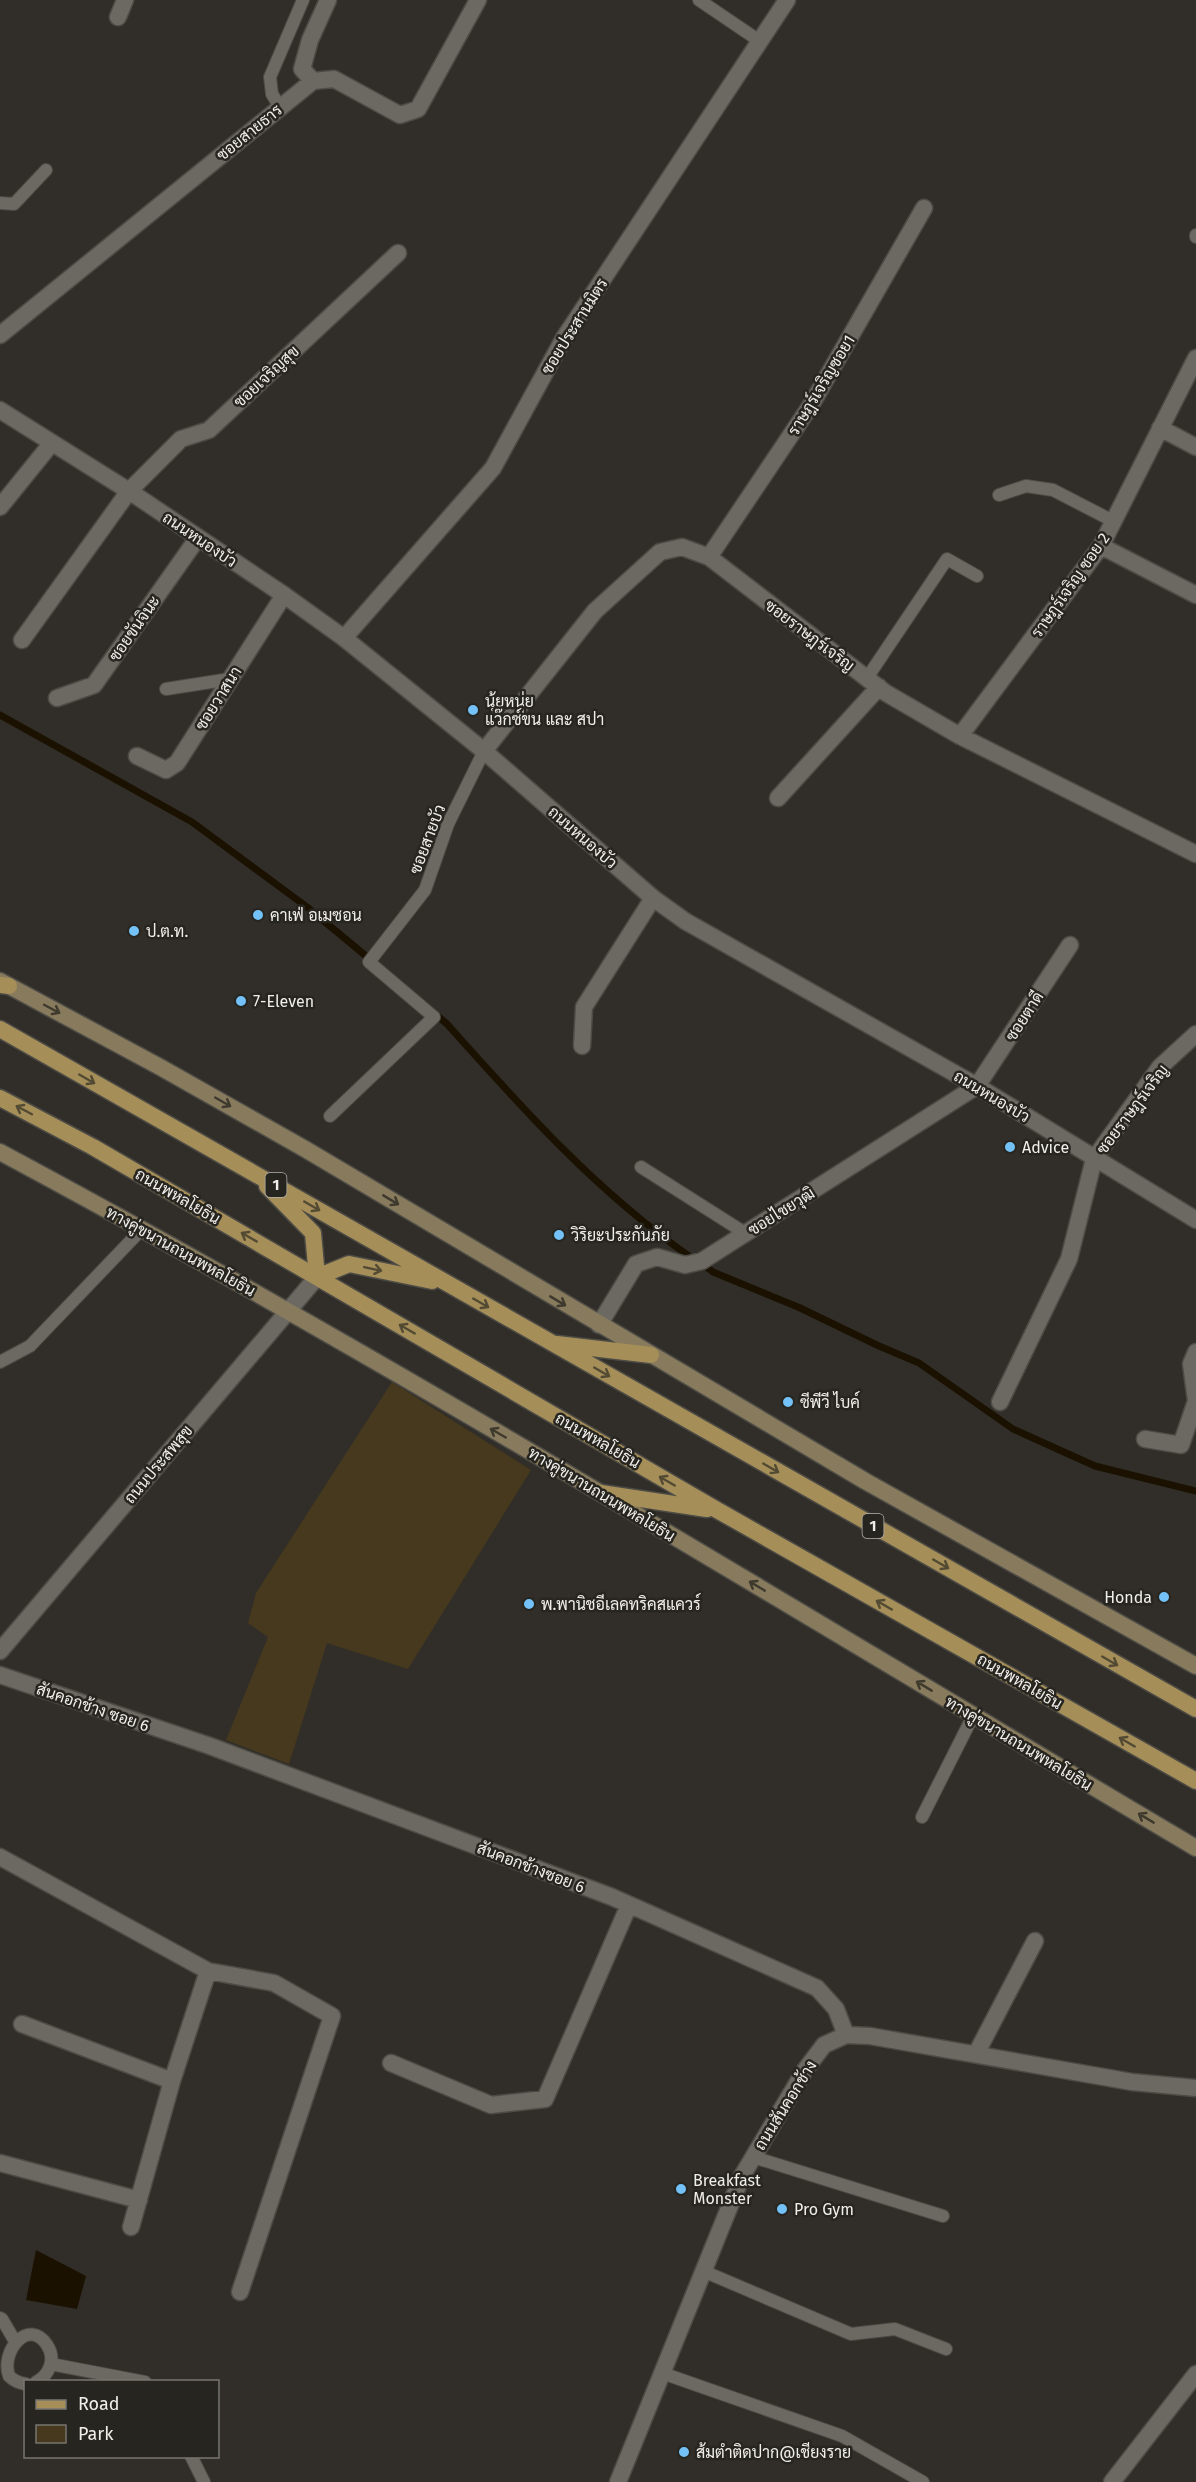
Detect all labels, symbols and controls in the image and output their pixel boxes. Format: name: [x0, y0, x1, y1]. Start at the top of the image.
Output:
street label: ซอยสายธาร: [213, 100, 286, 165]
street label: ซอยประสานมิตร: [537, 275, 612, 378]
street label: ราษฎร์เจริญซอย1: [781, 330, 860, 440]
street label: ซอยเจริญสุข: [230, 341, 304, 413]
street label: ถนนหนองบัว: [159, 507, 241, 571]
street label: ราษฎร์เจริญ ซอย 2: [1025, 527, 1114, 642]
street label: ซอยขันจินะ: [104, 591, 164, 665]
street label: ซอยราษฎร์เจริญ: [761, 593, 860, 676]
street label: ซอยวาสนา: [191, 663, 245, 734]
place label: นุ้ยหนุ่ย แว๊กซ์ขน และ สปา: [485, 691, 604, 729]
marker: นุ้ยหนุ่ย แว๊กซ์ขน และ สปา: [466, 703, 480, 717]
street label: ซอยสายบัว: [405, 801, 449, 877]
street label: ถนนหนองบัว: [544, 801, 622, 873]
place label: คาเฟ่ อเมซอน: [270, 906, 362, 925]
marker: คาเฟ่ อเมซอน: [251, 908, 265, 922]
place label: ป.ต.ท.: [146, 922, 188, 941]
marker: ป.ต.ท.: [127, 924, 141, 938]
street label: ซอยตาดี: [1000, 987, 1047, 1045]
place label: 7-Eleven: [253, 992, 314, 1011]
marker: 7-Eleven: [234, 994, 248, 1008]
one-way arrow: [42, 1003, 60, 1015]
street label: ซอยราษฎร์เจริญ: [1090, 1059, 1173, 1158]
street label: ถนนหนองบัว: [950, 1065, 1034, 1127]
one-way arrow: [78, 1073, 95, 1085]
one-way arrow: [214, 1096, 231, 1108]
one-way arrow: [16, 1104, 33, 1116]
place label: Advice: [1022, 1138, 1069, 1157]
marker: Advice: [1003, 1140, 1017, 1154]
street label: ถนนพหลโยธิน: [132, 1163, 225, 1228]
road number: 1: [266, 1173, 286, 1197]
street label: ซอยไชยวุฒิ: [743, 1182, 819, 1241]
one-way arrow: [382, 1195, 399, 1207]
one-way arrow: [303, 1200, 320, 1212]
street label: ทางคู่ขนานถนนพหลโยธิน: [102, 1201, 260, 1302]
place label: วิริยะประกันภัย: [570, 1225, 670, 1245]
marker: วิริยะประกันภัย: [552, 1228, 566, 1242]
one-way arrow: [241, 1231, 258, 1243]
one-way arrow: [363, 1263, 382, 1275]
one-way arrow: [549, 1295, 566, 1307]
one-way arrow: [472, 1297, 489, 1309]
one-way arrow: [399, 1323, 416, 1335]
one-way arrow: [592, 1367, 610, 1378]
place label: ซีพีวี ไบค์: [800, 1390, 860, 1412]
marker: ซีพีวี ไบค์: [781, 1395, 795, 1409]
street label: ถนนพหลโยธิน: [552, 1407, 645, 1472]
street label: ถนนประสพสุข: [120, 1421, 198, 1509]
one-way arrow: [490, 1427, 508, 1438]
street label: ทางคู่ขนานถนนพหลโยธิน: [524, 1441, 679, 1547]
one-way arrow: [762, 1462, 779, 1474]
one-way arrow: [659, 1474, 676, 1486]
road number: 1: [862, 1514, 884, 1538]
one-way arrow: [932, 1559, 949, 1571]
one-way arrow: [749, 1580, 766, 1592]
place label: Honda: [1104, 1588, 1152, 1607]
marker: Honda: [1157, 1590, 1171, 1604]
place label: พ.พานิชอีเลคทริคสแควร์: [541, 1592, 701, 1614]
marker: พ.พานิชอีเลคทริคสแควร์: [522, 1597, 536, 1611]
one-way arrow: [876, 1598, 893, 1610]
street label: ถนนพหลโยธิน: [974, 1648, 1067, 1713]
one-way arrow: [1101, 1655, 1118, 1667]
street label: สันคอกช้าง ซอย 6: [34, 1678, 152, 1736]
one-way arrow: [916, 1680, 933, 1692]
street label: ทางคู่ขนานถนนพหลโยธิน: [941, 1690, 1096, 1796]
one-way arrow: [1119, 1736, 1136, 1748]
one-way arrow: [1138, 1812, 1155, 1824]
street label: สันคอกช้างซอย 6: [474, 1837, 588, 1897]
street label: ถนนสันคอกช้าง: [749, 2056, 821, 2154]
place label: Breakfast Monster: [693, 2171, 761, 2208]
marker: Breakfast Monster: [674, 2182, 688, 2196]
place label: Pro Gym: [794, 2200, 854, 2219]
marker: Pro Gym: [775, 2202, 789, 2216]
legend: [24, 2380, 219, 2458]
text: Road: [78, 2393, 120, 2415]
text: Park: [78, 2423, 114, 2445]
place label: ส้มตำติดปาก@เชียงราย: [696, 2441, 851, 2462]
marker: ส้มตำติดปาก@เชียงราย: [677, 2445, 691, 2459]

